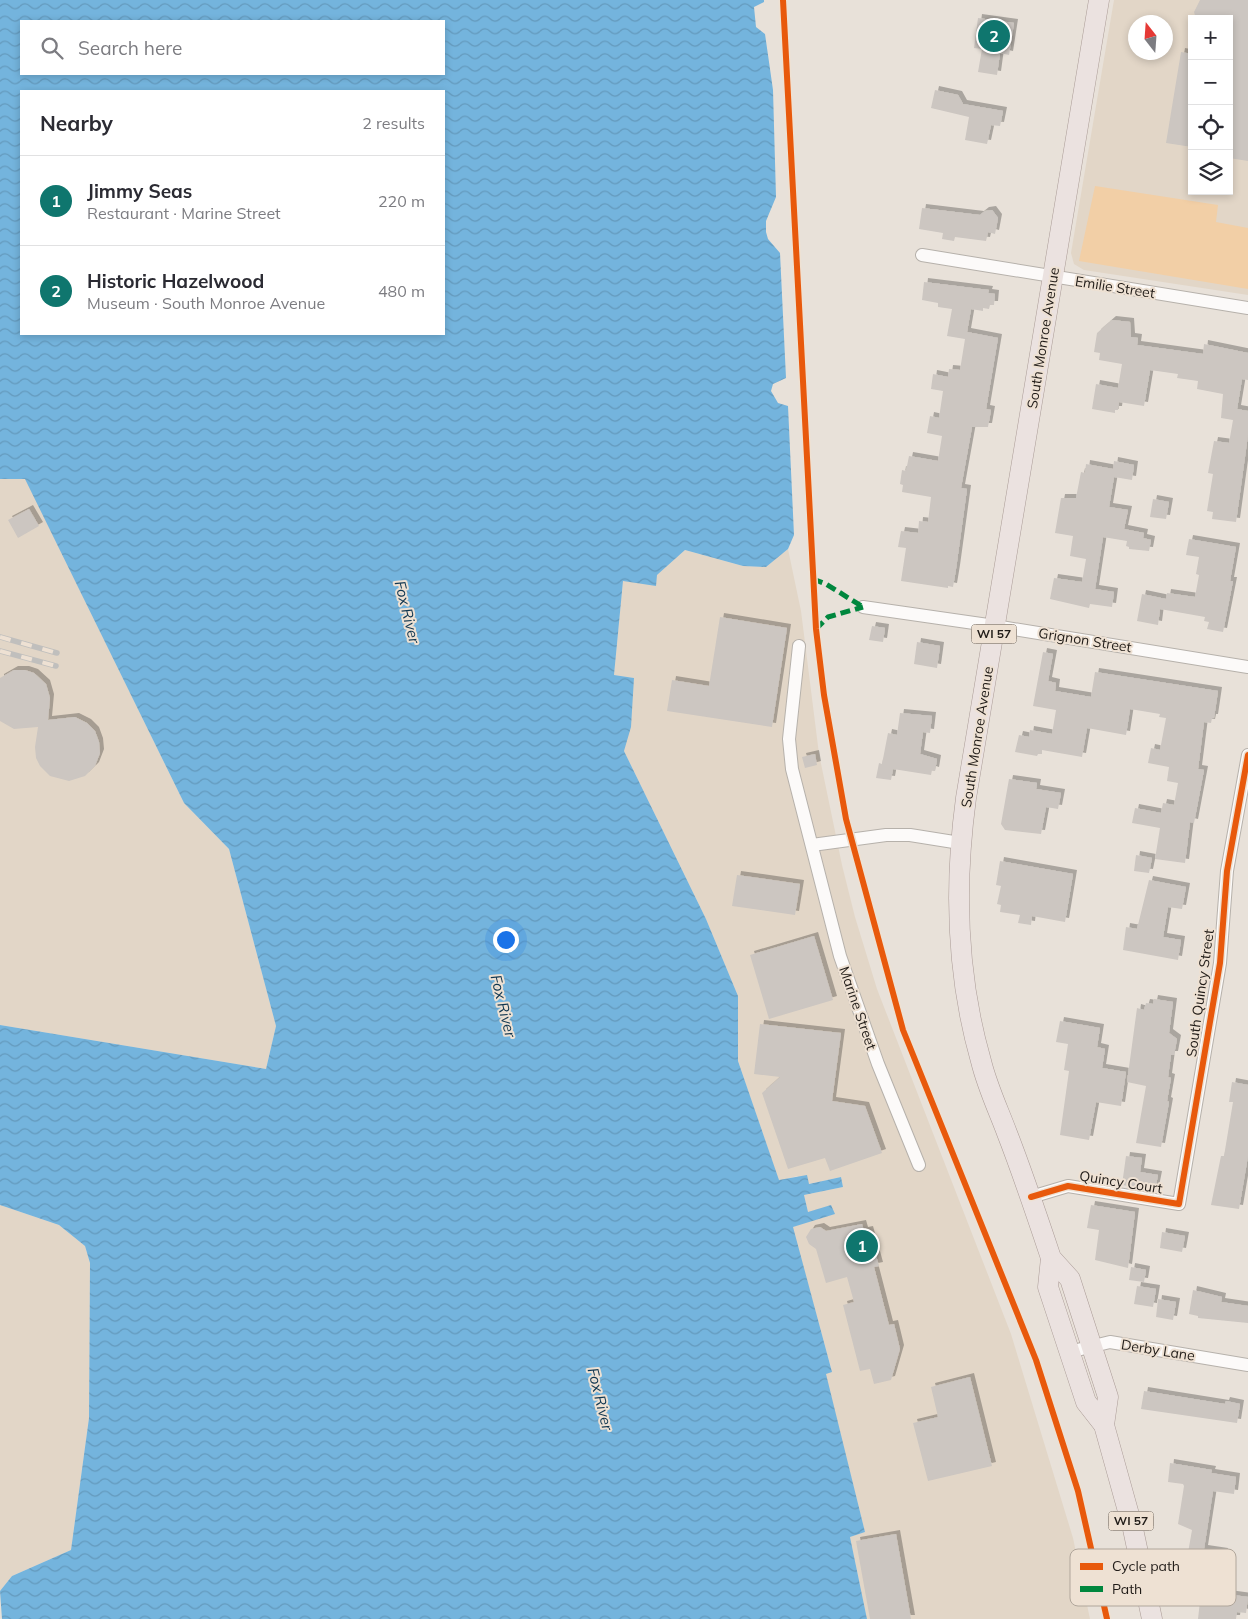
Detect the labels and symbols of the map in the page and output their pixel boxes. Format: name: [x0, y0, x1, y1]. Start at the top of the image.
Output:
north arrow: [1128, 15, 1173, 60]
pin: 2: [978, 17, 1010, 55]
street label: South Monroe Avenue: [1023, 266, 1063, 410]
street label: Emilie Street: [1074, 272, 1156, 302]
water label: Fox River: [391, 579, 425, 646]
road number: WI 57: [972, 624, 1016, 644]
street label: Grignon Street: [1037, 624, 1133, 656]
street label: South Monroe Avenue: [957, 665, 997, 809]
your location: [493, 927, 519, 953]
street label: South Quincy Street: [1182, 928, 1218, 1058]
street label: Marine Street: [835, 964, 881, 1052]
water label: Fox River: [487, 973, 521, 1040]
street label: Quincy Court: [1078, 1167, 1164, 1197]
pin: 1: [846, 1227, 878, 1265]
street label: Derby Lane: [1120, 1335, 1196, 1365]
water label: Fox River: [584, 1366, 618, 1433]
road number: WI 57: [1108, 1512, 1154, 1530]
legend: [1070, 1549, 1236, 1606]
text: Cycle path: [1112, 1557, 1180, 1575]
text: Path: [1112, 1580, 1142, 1598]

